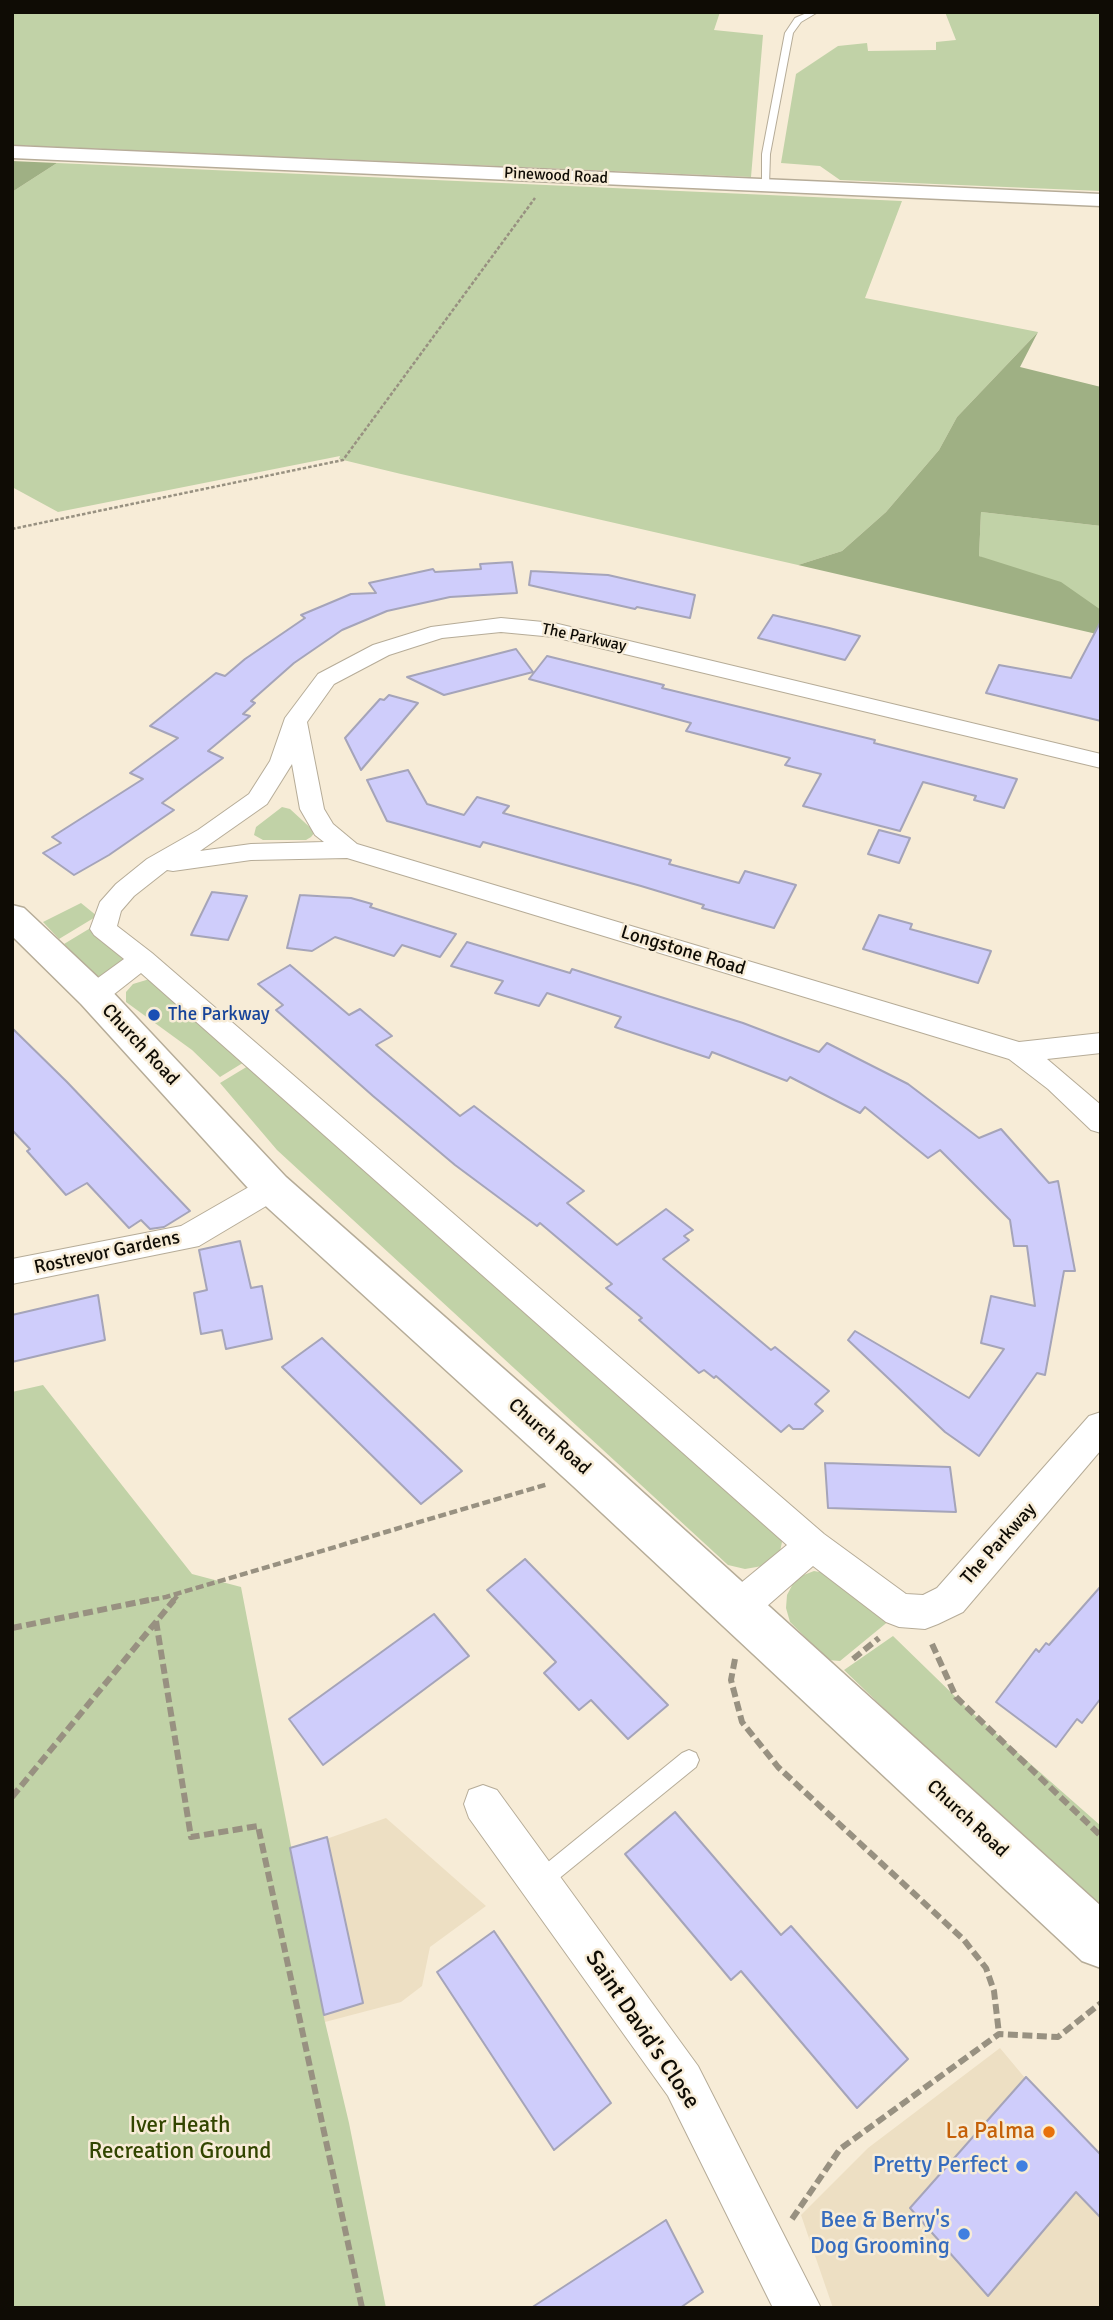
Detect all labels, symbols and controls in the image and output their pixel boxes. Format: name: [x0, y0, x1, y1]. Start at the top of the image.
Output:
street label: Pinewood Road: [503, 164, 609, 188]
street label: The Parkway: [540, 620, 628, 656]
street label: Longstone Road: [618, 921, 748, 981]
street label: Church Road: [97, 1000, 183, 1090]
place label: The Parkway: [168, 1004, 270, 1026]
marker: The Parkway: [146, 1007, 162, 1023]
street label: Rostrevor Gardens: [32, 1226, 182, 1280]
street label: Church Road: [503, 1394, 595, 1480]
street label: The Parkway: [956, 1499, 1042, 1589]
street label: Church Road: [922, 1776, 1012, 1862]
street label: Saint David's Close: [579, 1946, 705, 2114]
park label: Iver Heath Recreation Ground: [89, 2112, 271, 2166]
place label: La Palma: [946, 2118, 1035, 2146]
marker: La Palma: [1041, 2124, 1057, 2140]
place label: Pretty Perfect: [873, 2152, 1008, 2180]
marker: Pretty Perfect: [1014, 2158, 1030, 2174]
place label: Bee & Berry's Dog Grooming: [810, 2207, 950, 2261]
marker: Bee & Berry's Dog Grooming: [956, 2226, 972, 2242]

